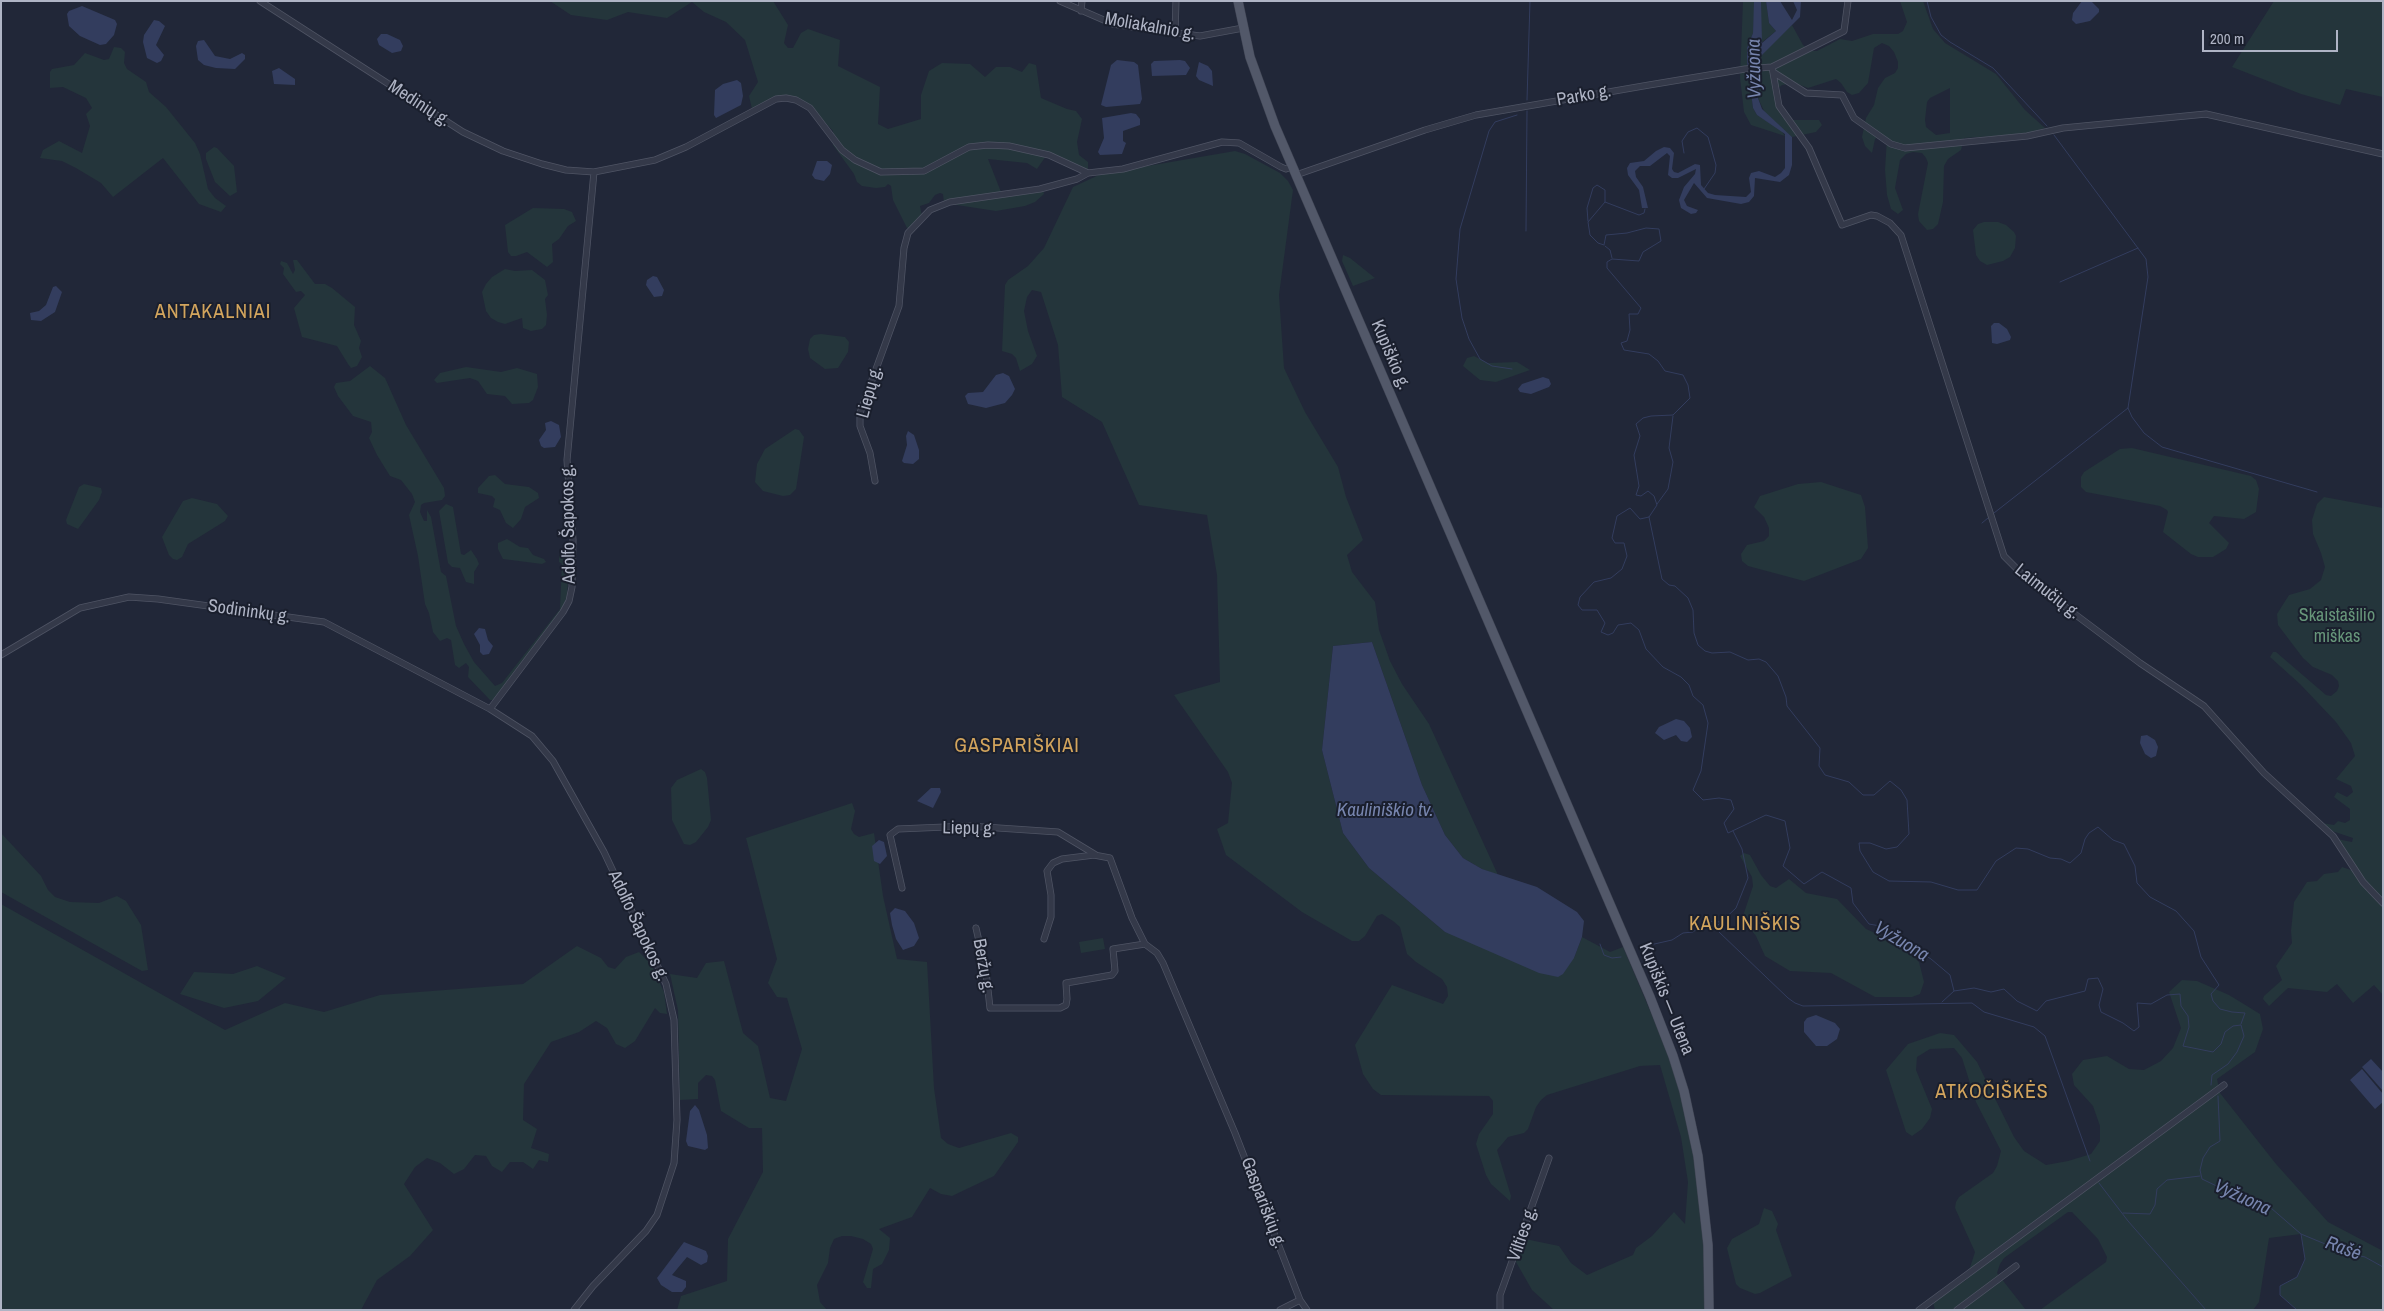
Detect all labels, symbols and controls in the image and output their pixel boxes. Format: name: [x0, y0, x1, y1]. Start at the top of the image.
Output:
street label: Moliakalnio g.: [1103, 8, 1197, 46]
scale bar: [2204, 20, 2340, 52]
text: 200 m: [2210, 28, 2244, 49]
water label: Vyžuona: [1743, 39, 1767, 99]
street label: Medinių g.: [384, 76, 454, 132]
street label: Parko g.: [1555, 81, 1613, 111]
district label: ANTAKALNIAI: [153, 301, 273, 325]
street label: Kupiškio g.: [1366, 317, 1414, 393]
street label: Liepų g.: [853, 363, 887, 421]
street label: Adolfo Šapokos g.: [557, 464, 581, 584]
street label: Laimučių g.: [2010, 560, 2084, 624]
street label: Sodininkų g.: [206, 596, 292, 628]
park label: Skaistašilio miškas: [2299, 605, 2375, 648]
district label: GASPARIŠKIAI: [953, 735, 1081, 759]
water label: Kauliniškio tv.: [1337, 800, 1433, 822]
street label: Liepų g.: [942, 818, 996, 840]
street label: Adolfo Šapokos g.: [603, 867, 673, 985]
district label: KAULINIŠKIS: [1688, 913, 1802, 937]
water label: Vyžuona: [1869, 917, 1933, 967]
street label: Beržų g.: [968, 937, 998, 995]
street label: Kupiškis — Utena: [1634, 940, 1698, 1058]
district label: ATKOČIŠKĖS: [1934, 1081, 2050, 1105]
street label: Gaspariškių g.: [1236, 1154, 1290, 1252]
water label: Vyžuona: [2210, 1175, 2274, 1221]
street label: Vilties g.: [1503, 1203, 1543, 1265]
water label: Rašė: [2322, 1232, 2364, 1266]

